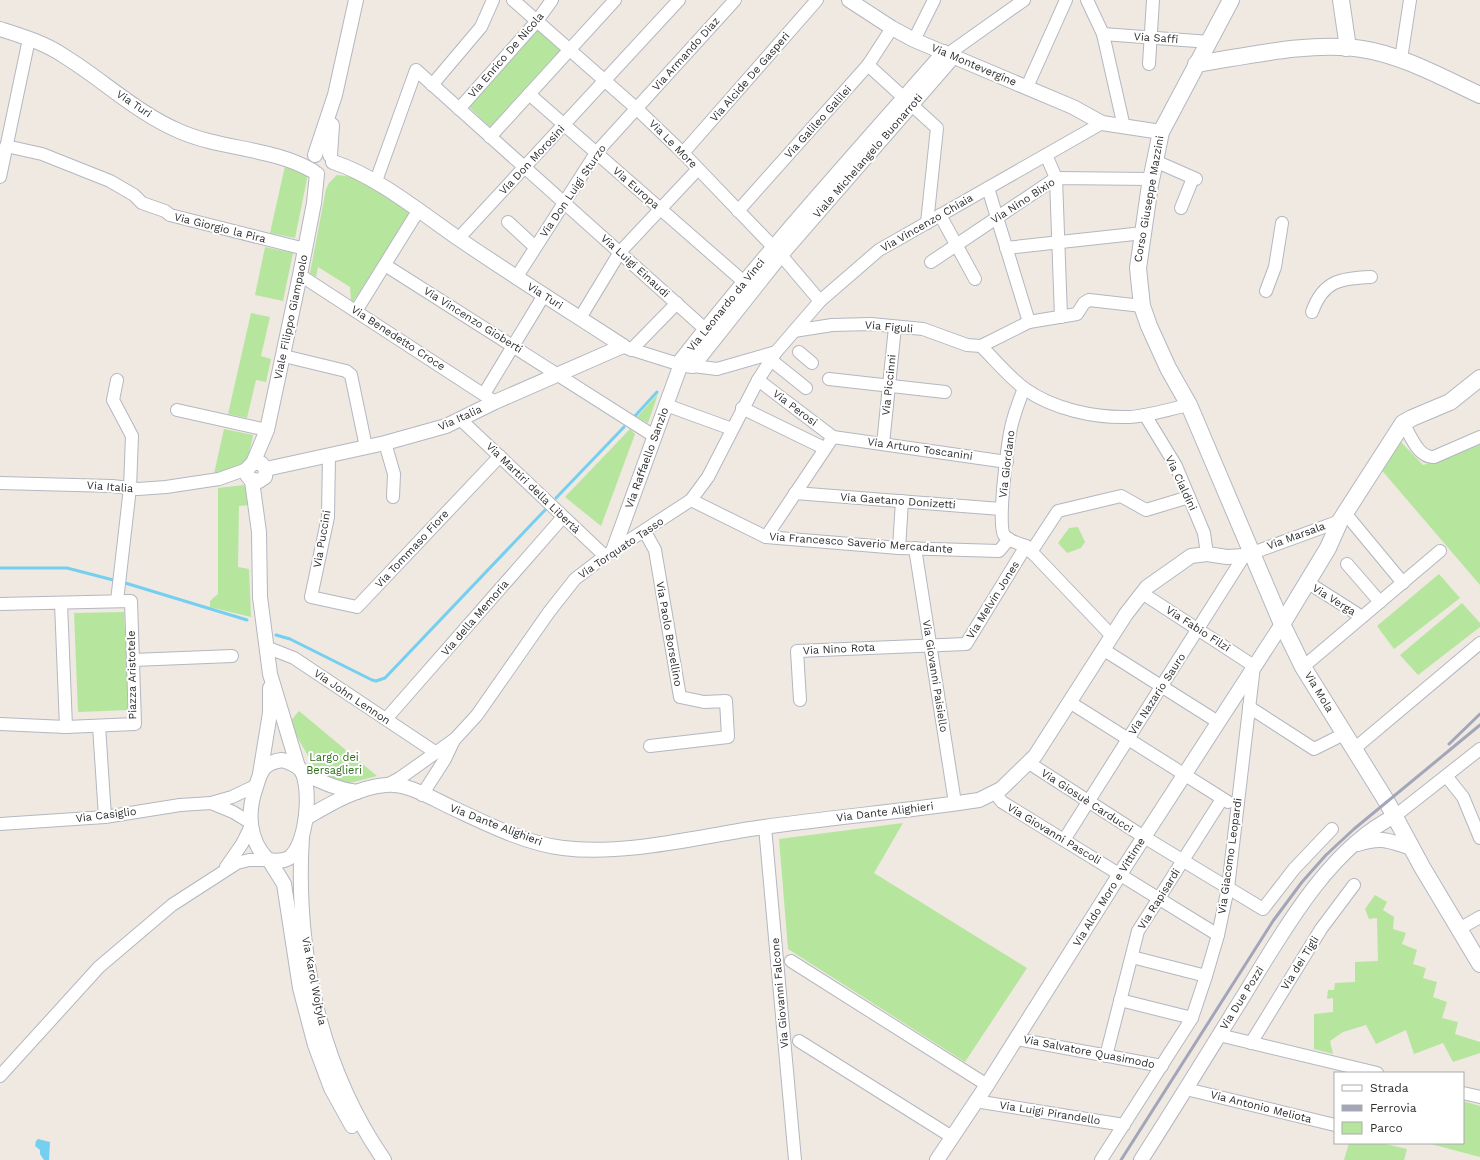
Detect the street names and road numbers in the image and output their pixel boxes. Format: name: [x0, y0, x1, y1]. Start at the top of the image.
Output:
street label: Via Enrico De Nicola: [465, 10, 547, 100]
street label: Via Armando Diaz: [649, 14, 723, 94]
street label: Via Alcide De Gasperi: [707, 29, 793, 125]
street label: Via Saffi: [1133, 30, 1179, 46]
street label: Via Montevergine: [929, 41, 1019, 89]
street label: Via Galileo Galilei: [782, 83, 854, 161]
street label: Via Turi: [114, 88, 154, 121]
street label: Viale Michelangelo Buonarroti: [811, 91, 925, 221]
street label: Via Le More: [646, 117, 700, 171]
street label: Via Don Morosini: [497, 123, 568, 197]
street label: Corso Giuseppe Mazzini: [1131, 135, 1167, 263]
street label: Via Don Luigi Sturzo: [537, 142, 609, 240]
street label: Via Europa: [610, 164, 662, 212]
street label: Via Nino Bixio: [989, 176, 1057, 226]
street label: Via Vincenzo Chiaia: [879, 191, 975, 255]
street label: Via Giorgio la Pira: [173, 210, 267, 246]
street label: Via Luigi Einaudi: [598, 232, 672, 300]
street label: Viale Filippo Giampaolo: [271, 253, 311, 381]
street label: Via Leonardo da Vinci: [684, 256, 768, 354]
street label: Via Turi: [525, 280, 565, 312]
street label: Via Vincenzo Gioberti: [421, 284, 525, 356]
street label: Via Benedetto Croce: [349, 303, 447, 373]
street label: Via Figuli: [864, 318, 914, 336]
street label: Via Piccinni: [879, 354, 899, 416]
street label: Via Perosi: [770, 387, 820, 429]
street label: Via Italia: [436, 403, 484, 433]
street label: Via Raffaello Sanzio: [623, 406, 671, 510]
street label: Via Giordano: [996, 429, 1018, 499]
street label: Via Arturo Toscanini: [867, 435, 974, 463]
street label: Via Martiri della Libertà: [483, 440, 583, 536]
street label: Via Cialdini: [1163, 453, 1199, 513]
street label: Via Italia: [86, 479, 134, 495]
street label: Via Gaetano Donizetti: [840, 490, 956, 512]
street label: Via Tommaso Fiore: [373, 507, 451, 591]
street label: Via Puccini: [311, 509, 333, 569]
street label: Via Torquato Tasso: [576, 515, 666, 581]
street label: Via Marsala: [1265, 519, 1327, 553]
street label: Via Francesco Saverio Mercadante: [769, 530, 953, 556]
street label: Via Melvin Jones: [964, 559, 1022, 641]
street label: Via della Memoria: [439, 578, 511, 658]
street label: Via Paolo Borsellino: [653, 581, 685, 687]
street label: Via Verga: [1310, 582, 1358, 618]
street label: Via Fabio Filzi: [1163, 603, 1233, 655]
street label: Via Giovanni Paisiello: [920, 619, 950, 733]
street label: Piazza Aristotele: [125, 630, 139, 720]
street label: Via Nino Rota: [803, 641, 875, 657]
street label: Via Nazario Sauro: [1126, 651, 1188, 737]
street label: Via John Lennon: [311, 667, 393, 727]
street label: Via Mola: [1302, 669, 1336, 715]
street label: Via Giosuè Carducci: [1039, 766, 1135, 836]
street label: Via Giacomo Leopardi: [1215, 797, 1245, 915]
street label: Via Dante Alighieri: [836, 800, 934, 824]
street label: Via Dante Alighieri: [448, 801, 544, 849]
street label: Via Giovanni Pascoli: [1005, 801, 1103, 867]
street label: Via Casiglio: [75, 805, 137, 825]
street label: Via Aldo Moro e Vittime: [1070, 835, 1148, 949]
street label: Via Rapisardi: [1135, 866, 1183, 932]
street label: Via dei Tigli: [1278, 934, 1322, 992]
street label: Via Karol Wojtyla: [299, 936, 329, 1026]
street label: Via Giovanni Falcone: [769, 937, 791, 1049]
street label: Via Due Pozzi: [1217, 964, 1267, 1032]
street label: Via Salvatore Quasimodo: [1022, 1033, 1156, 1071]
street label: Via Antonio Meliota: [1209, 1088, 1313, 1126]
street label: Via Luigi Pirandello: [999, 1099, 1101, 1127]

